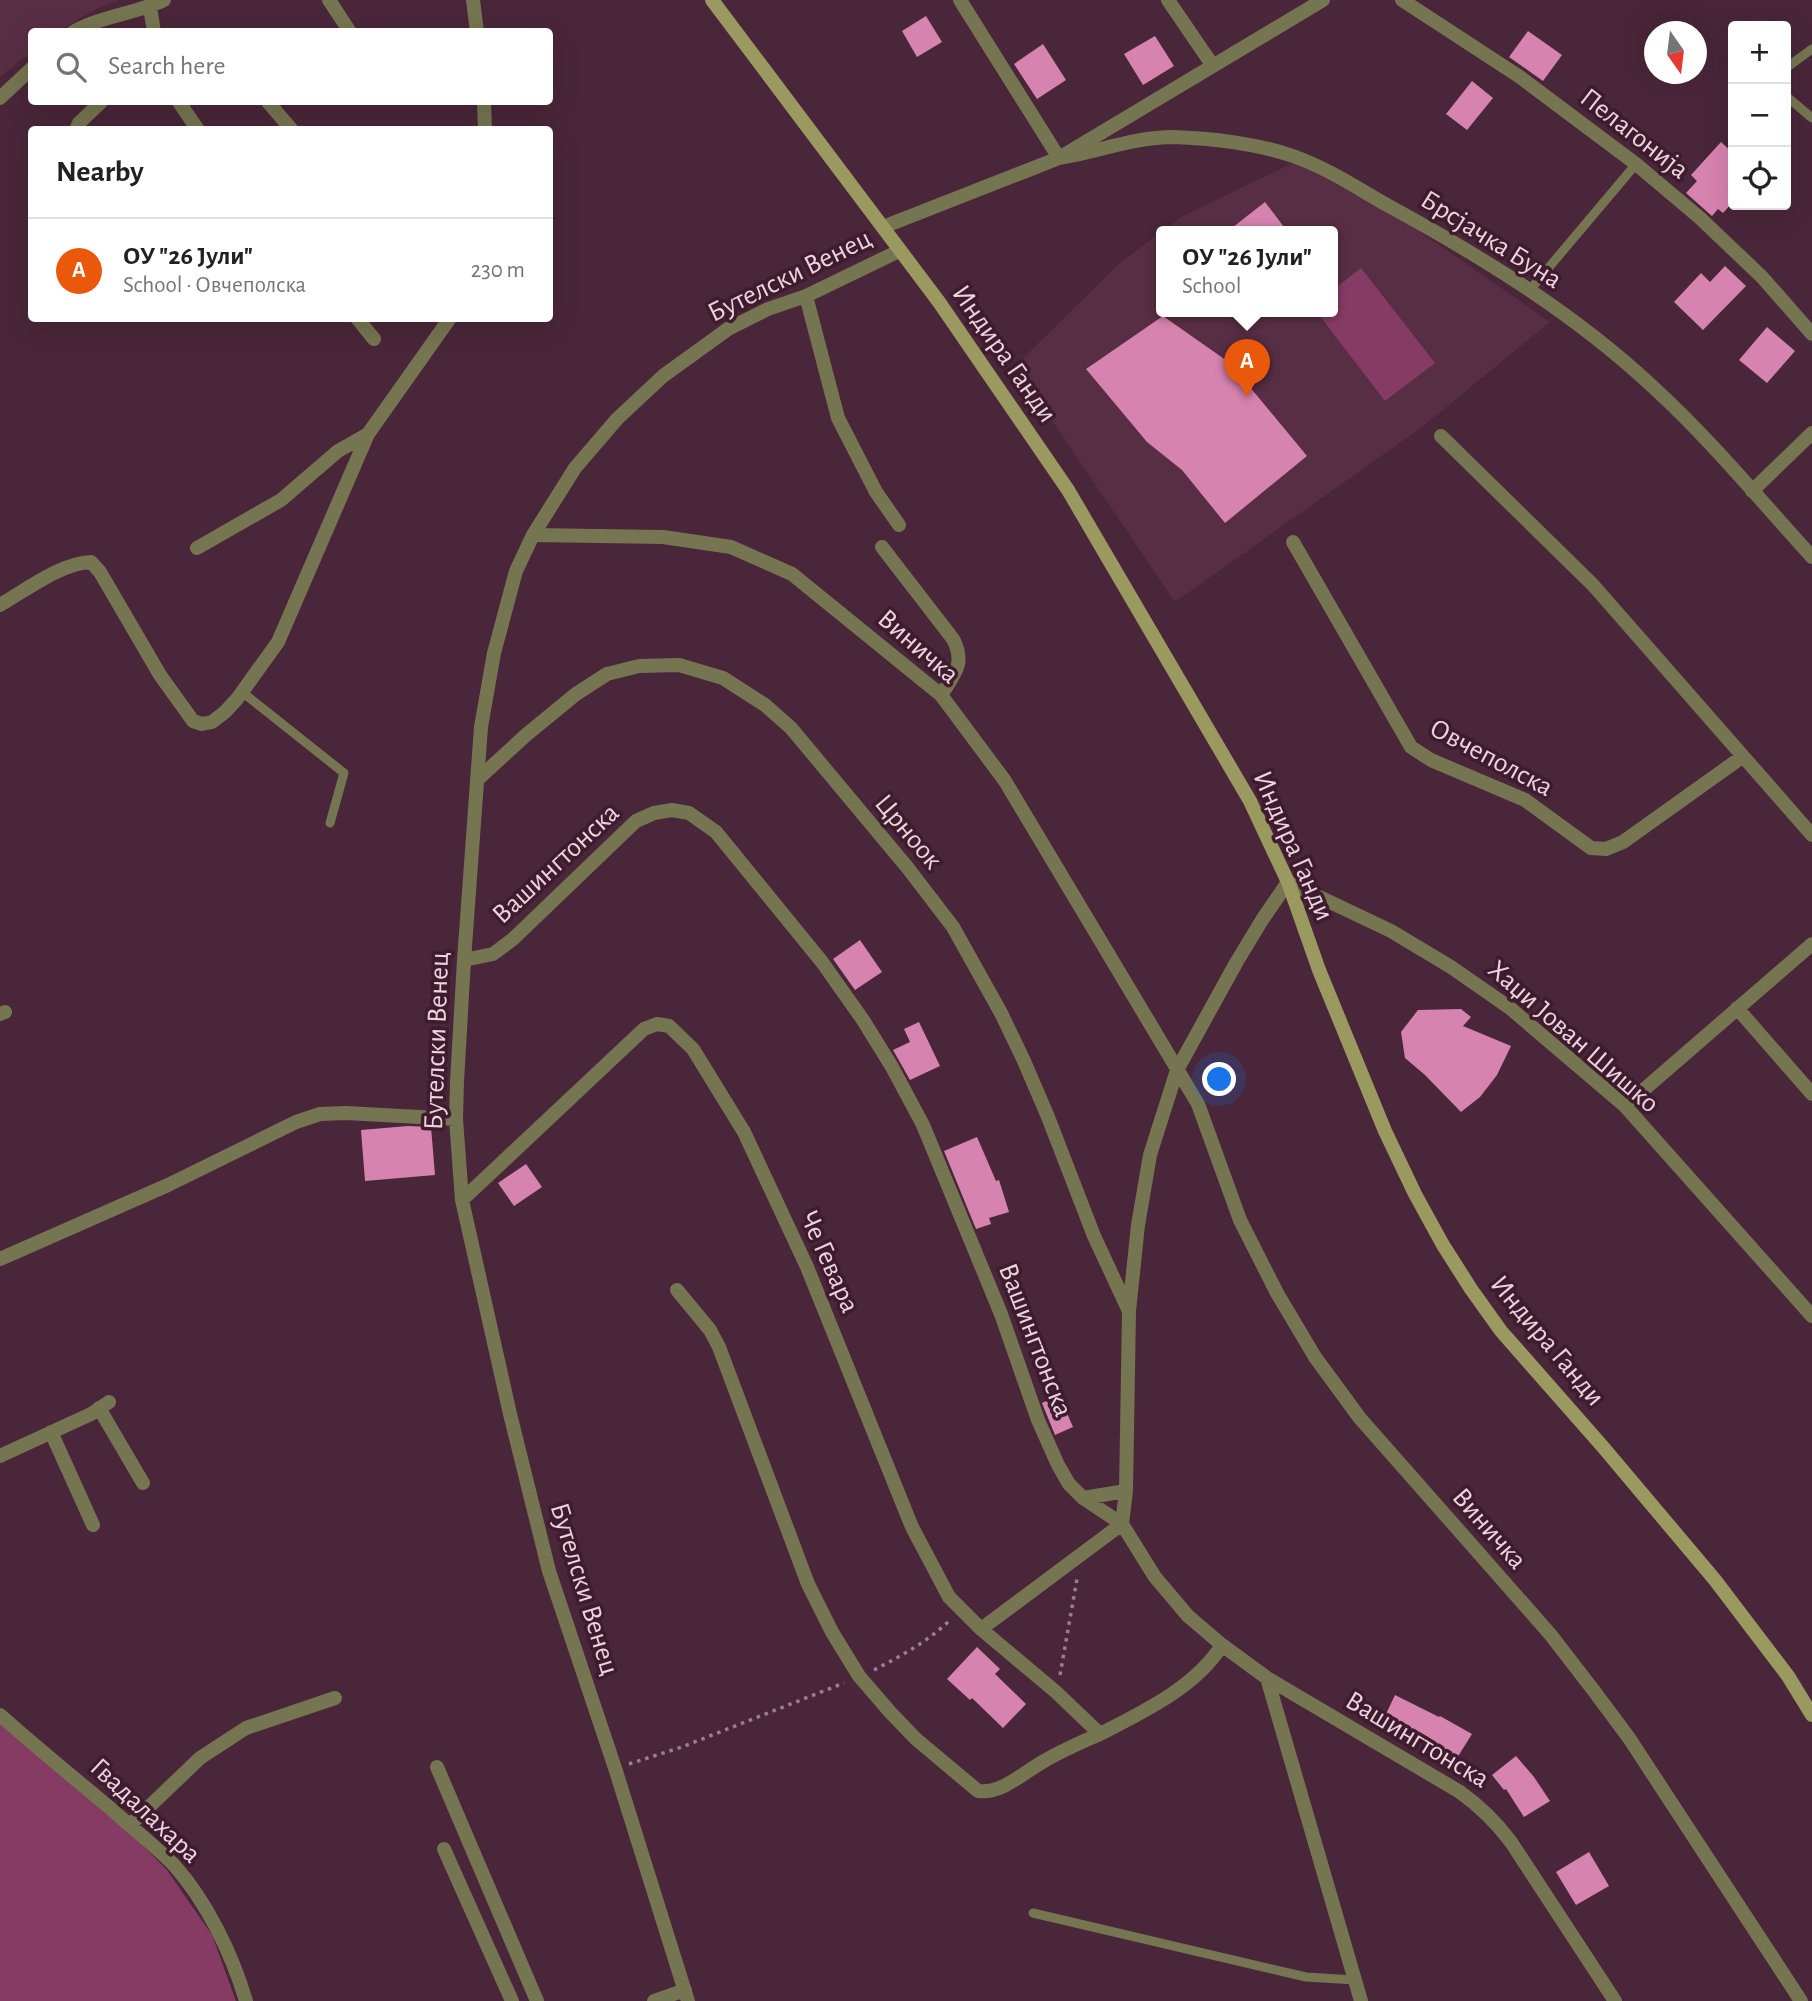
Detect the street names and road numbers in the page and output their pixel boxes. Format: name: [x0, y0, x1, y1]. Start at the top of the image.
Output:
street label: Пелагонија: [1575, 83, 1694, 185]
street label: Брсјачка Буна: [1416, 186, 1567, 294]
street label: Бутелски Венец: [704, 224, 876, 328]
street label: Индира Ганди: [946, 280, 1062, 428]
street label: Виничка: [872, 604, 964, 690]
street label: Овчеполска: [1425, 714, 1557, 802]
street label: Индира Ганди: [1248, 767, 1338, 925]
street label: Црноок: [869, 789, 947, 875]
street label: Вашингтонска: [487, 798, 625, 929]
street label: Бутелски Венец: [420, 951, 454, 1131]
street label: Хаџи Јован Шишко: [1482, 955, 1664, 1119]
street label: Че Гевара: [794, 1207, 864, 1317]
street label: Вашингтонска: [993, 1260, 1077, 1421]
street label: Индира Ганди: [1485, 1270, 1609, 1412]
street label: Виничка: [1446, 1483, 1532, 1575]
street label: Бутелски Венец: [545, 1500, 623, 1678]
street label: Вашингтонска: [1340, 1686, 1494, 1794]
street label: Гвадалахара: [84, 1753, 206, 1869]

